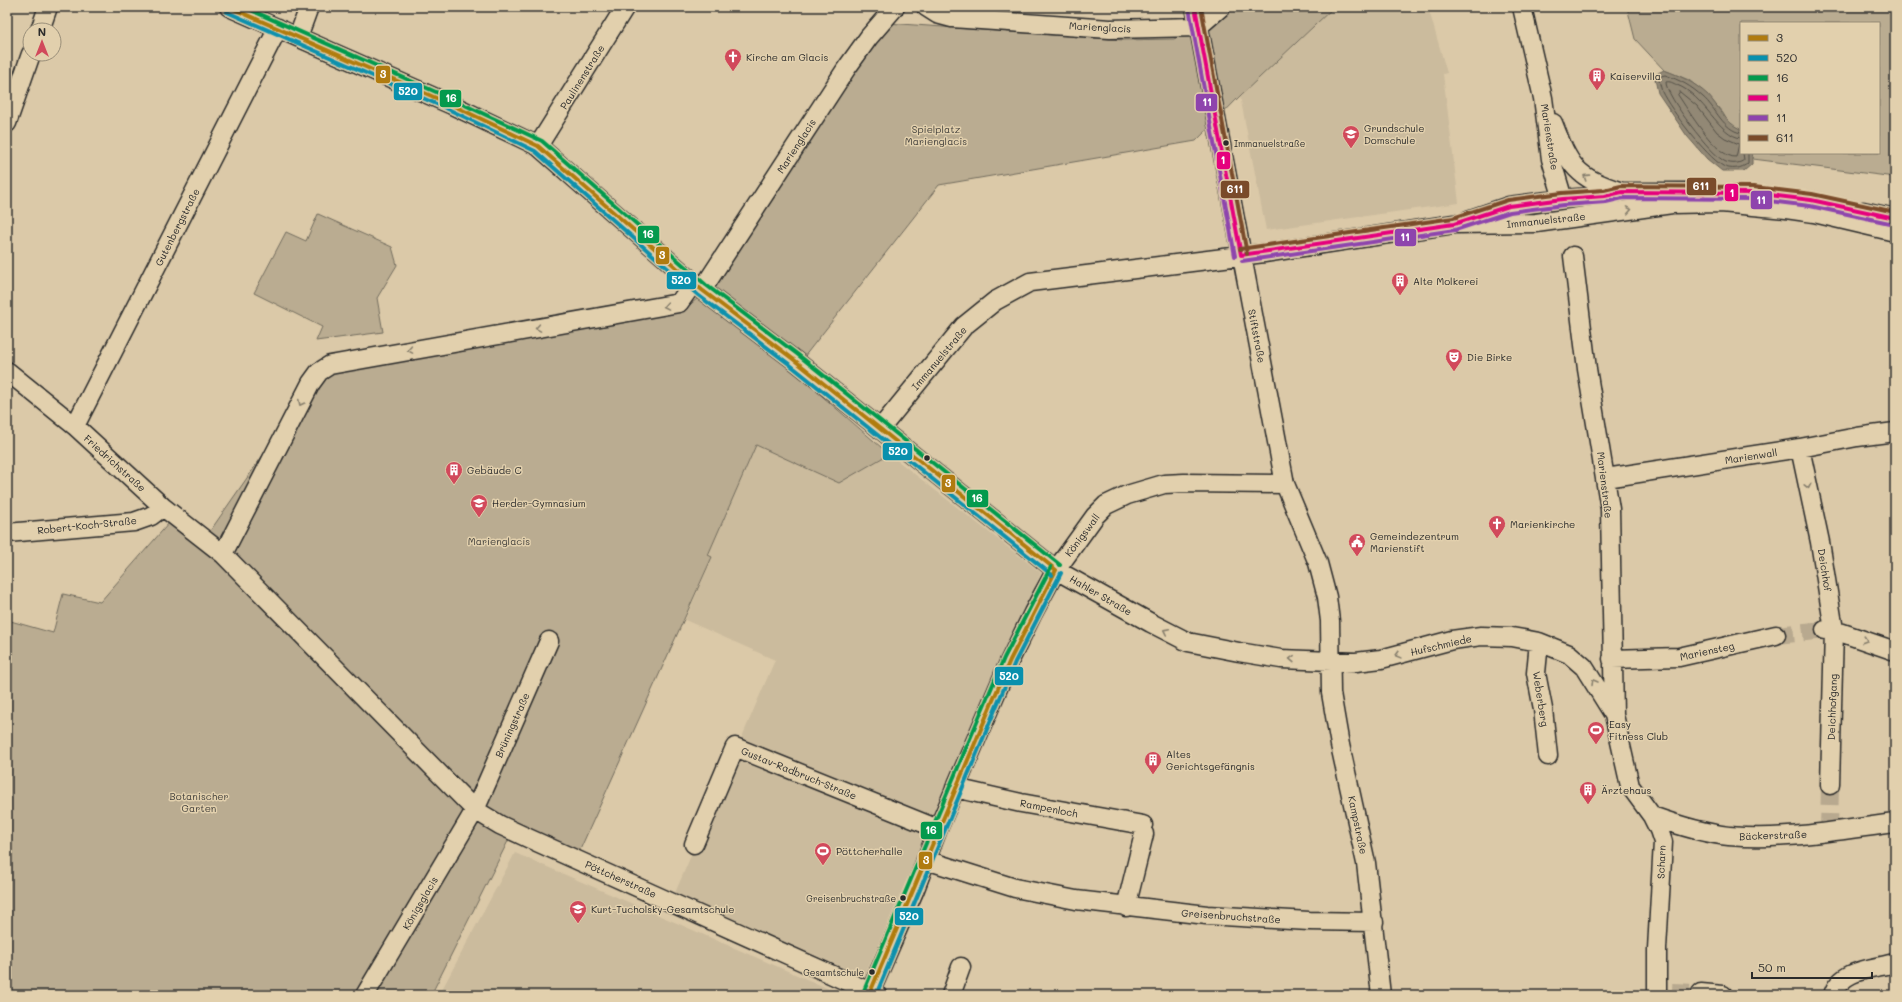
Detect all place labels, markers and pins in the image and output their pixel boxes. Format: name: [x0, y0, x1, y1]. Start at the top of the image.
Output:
church icon: Kirche am Glacis: [723, 47, 743, 72]
place label: Kirche am Glacis: [746, 50, 829, 64]
building icon: Kaiservilla: [1587, 66, 1607, 91]
place label: Kaiservilla: [1610, 69, 1661, 83]
place label: Grundschule Domschule: [1364, 121, 1424, 147]
school or university icon: Grundschule Domschule: [1341, 124, 1361, 149]
marker: Immanuelstraße: [1221, 138, 1231, 148]
place label: Immanuelstraße: [1234, 138, 1305, 149]
building icon: Alte Molkerei: [1390, 271, 1410, 296]
place label: Alte Molkerei: [1413, 274, 1478, 288]
theatre icon: Die Birke: [1444, 347, 1464, 372]
place label: Die Birke: [1467, 350, 1512, 364]
unlabelled marker: [922, 453, 932, 463]
building icon: Gebäude C: [444, 460, 464, 485]
place label: Gebäude C: [467, 463, 522, 477]
school or university icon: Herder-Gymnasium: [469, 493, 489, 518]
place label: Herder-Gymnasium: [492, 496, 586, 510]
church icon: Marienkirche: [1487, 514, 1507, 539]
place label: Marienkirche: [1510, 517, 1575, 531]
place label: Gemeindezentrum Marienstift: [1370, 529, 1459, 555]
public building icon: Gemeindezentrum Marienstift: [1347, 532, 1367, 557]
place label: Easy Fitness Club: [1609, 717, 1668, 743]
sports icon: Easy Fitness Club: [1586, 720, 1606, 745]
place label: Altes Gerichtsgefängnis: [1166, 747, 1255, 773]
building icon: Altes Gerichtsgefängnis: [1143, 750, 1163, 775]
building icon: Ärztehaus: [1578, 780, 1598, 805]
place label: Ärztehaus: [1601, 783, 1651, 797]
sports icon: Pöttcherhalle: [813, 841, 833, 866]
place label: Pöttcherhalle: [836, 844, 903, 858]
place label: Greisenbruchstraße: [806, 893, 896, 904]
marker: Greisenbruchstraße: [898, 893, 908, 903]
school or university icon: Kurt-Tucholsky-Gesamtschule: [568, 899, 588, 924]
place label: Kurt-Tucholsky-Gesamtschule: [591, 902, 734, 916]
place label: Gesamtschule: [803, 967, 864, 978]
marker: Gesamtschule: [867, 967, 877, 977]

